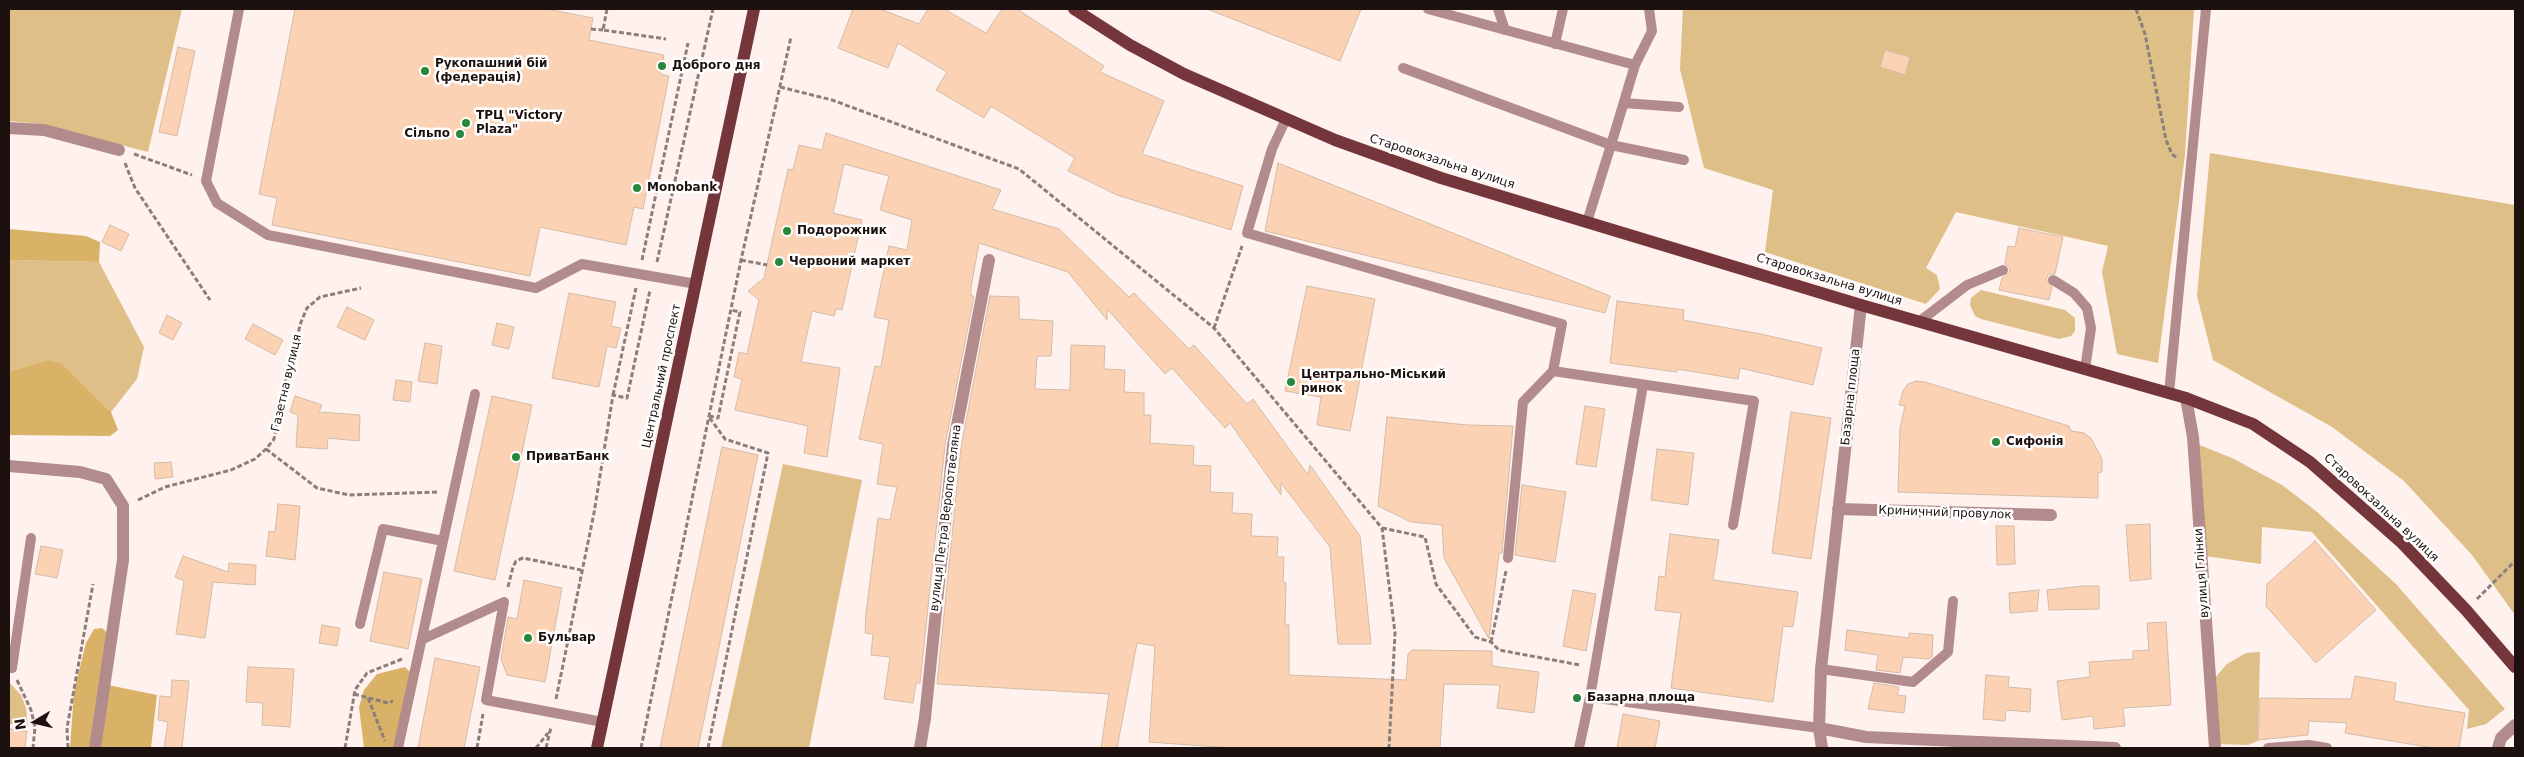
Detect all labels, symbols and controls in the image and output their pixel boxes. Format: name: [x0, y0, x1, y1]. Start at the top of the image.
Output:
place label: Рукопашний бій (федерація): [435, 57, 547, 85]
place label: Доброго дня: [672, 59, 761, 73]
marker: Доброго дня: [656, 60, 668, 72]
marker: Рукопашний бій (федерація): [419, 65, 431, 77]
place label: ТРЦ "Victory Plaza": [476, 109, 563, 137]
marker: ТРЦ "Victory Plaza": [460, 117, 472, 129]
place label: Сільпо: [404, 127, 450, 141]
marker: Сільпо: [454, 128, 466, 140]
street label: Старовокзальна вулиця: [1368, 132, 1516, 192]
place label: Monobank: [647, 181, 717, 195]
marker: Monobank: [631, 182, 643, 194]
place label: Подорожник: [797, 224, 887, 238]
marker: Подорожник: [781, 225, 793, 237]
street label: Старовокзальна вулиця: [1754, 251, 1904, 309]
place label: Червоний маркет: [789, 255, 910, 269]
marker: Червоний маркет: [773, 256, 785, 268]
street label: Центральний проспект: [640, 302, 684, 450]
street label: Газетна вулиця: [269, 333, 305, 433]
street label: Базарна площа: [1839, 348, 1863, 446]
place label: Центрально-Міський ринок: [1301, 368, 1446, 396]
marker: Центрально-Міський ринок: [1285, 376, 1297, 388]
street label: вулиця Петра Веропотвеляна: [927, 424, 965, 612]
place label: Сифонія: [2006, 435, 2063, 449]
marker: Сифонія: [1990, 436, 2002, 448]
place label: ПриватБанк: [526, 450, 609, 464]
marker: ПриватБанк: [510, 451, 522, 463]
street label: Старовокзальна вулиця: [2321, 451, 2441, 565]
street label: Криничний провулок: [1878, 503, 2012, 523]
street label: вулиця Глінки: [2192, 528, 2212, 618]
place label: Бульвар: [538, 631, 596, 645]
marker: Бульвар: [522, 632, 534, 644]
place label: Базарна площа: [1587, 691, 1695, 705]
marker: Базарна площа: [1571, 692, 1583, 704]
north arrow: [10, 697, 60, 747]
text: N: [11, 717, 29, 731]

